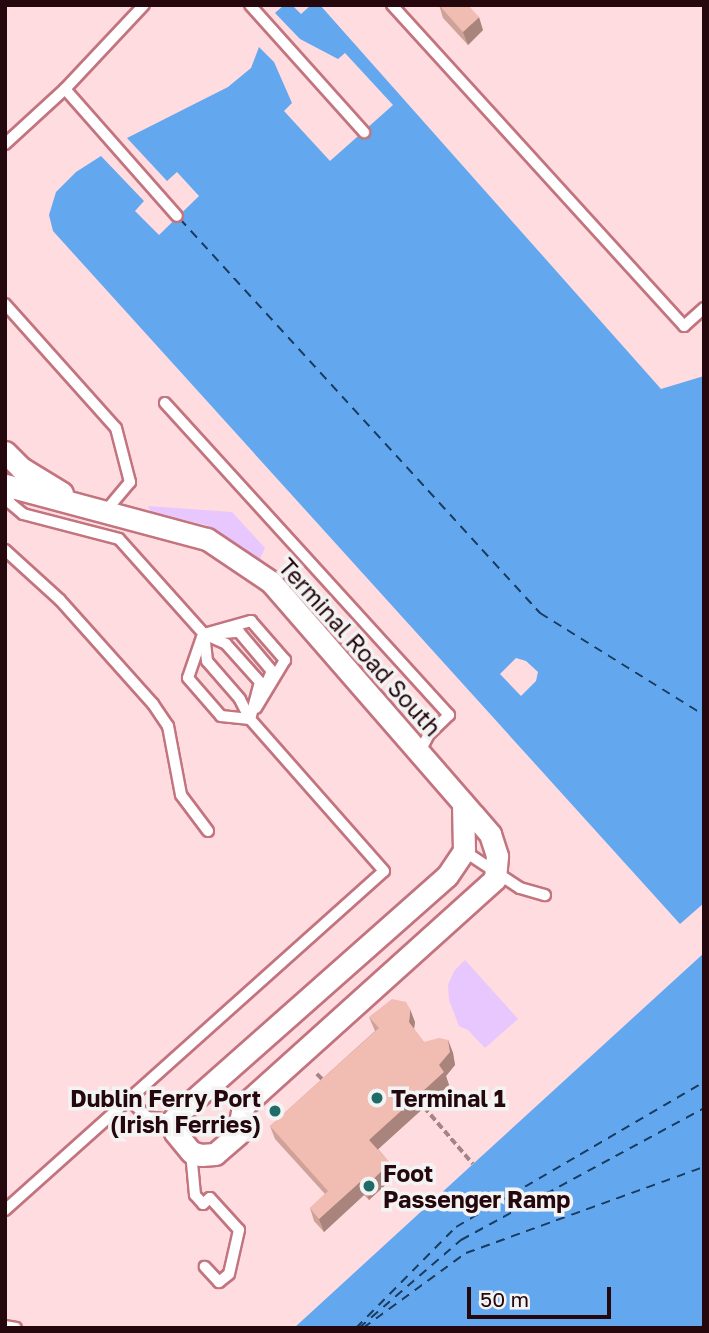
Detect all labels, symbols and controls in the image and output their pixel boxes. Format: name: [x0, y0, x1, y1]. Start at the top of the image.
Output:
street label: Terminal Road South: [273, 553, 447, 741]
place label: Dublin Ferry Port (Irish Ferries): [70, 1084, 261, 1138]
place label: Terminal 1: [391, 1084, 506, 1112]
marker: Terminal 1: [369, 1090, 385, 1106]
marker: Dublin Ferry Port (Irish Ferries): [267, 1103, 283, 1119]
place label: Foot Passenger Ramp: [383, 1159, 570, 1213]
marker: Foot Passenger Ramp: [361, 1178, 377, 1194]
scale bar: [471, 1274, 614, 1318]
text: 50 m: [480, 1286, 529, 1312]

